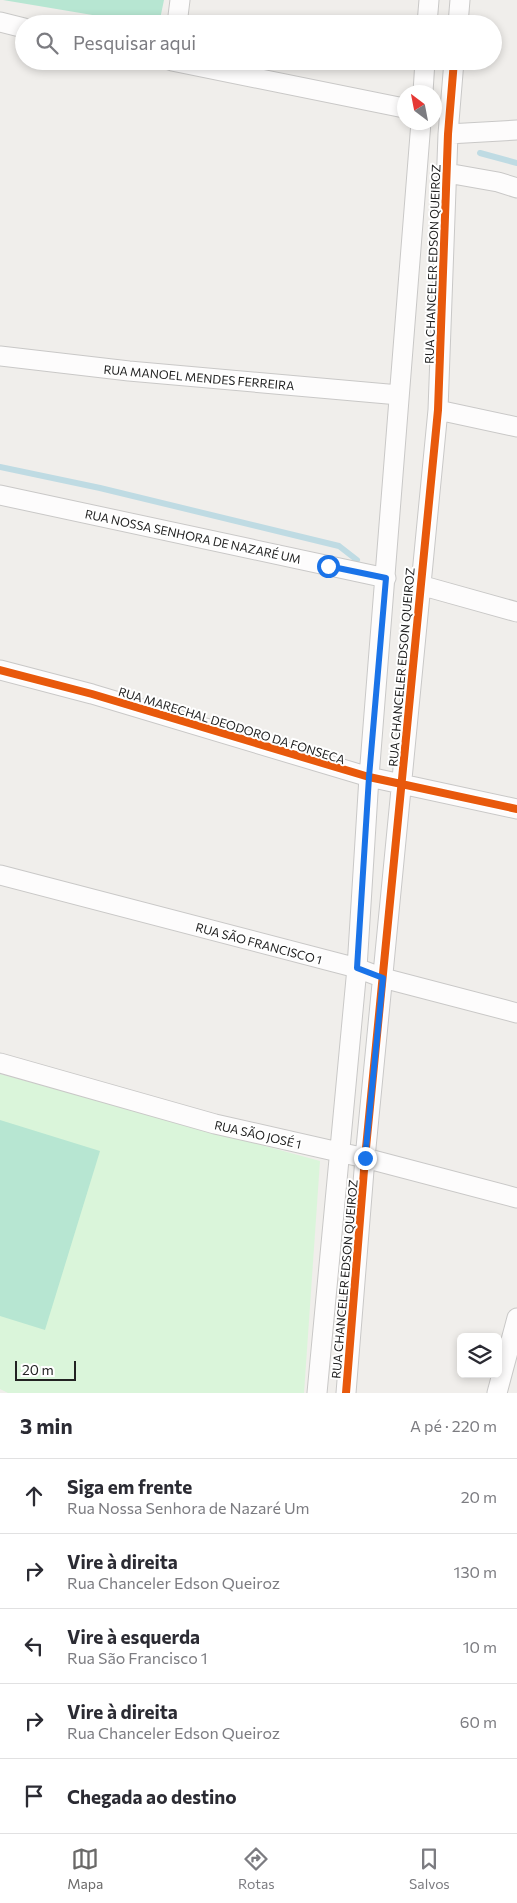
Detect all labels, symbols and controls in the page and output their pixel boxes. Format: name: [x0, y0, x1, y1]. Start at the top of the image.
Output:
search box: [15, 15, 502, 70]
icon: search: [33, 29, 61, 57]
text: Pesquisar aqui: [73, 31, 196, 54]
north arrow: [397, 85, 442, 130]
street label: RUA CHANCELER EDSON QUEIROZ: [422, 164, 442, 364]
street label: RUA MANOEL MENDES FERREIRA: [103, 362, 295, 392]
street label: RUA NOSSA SENHORA DE NAZARÉ UM: [84, 506, 302, 566]
route start: [317, 555, 340, 578]
street label: RUA CHANCELER EDSON QUEIROZ: [385, 567, 417, 767]
street label: RUA MARECHAL DEODORO DA FONSECA: [117, 684, 347, 766]
street label: RUA SÃO FRANCISCO 1: [194, 919, 324, 967]
street label: RUA SÃO JOSÉ 1: [213, 1117, 303, 1152]
route end: [354, 1147, 377, 1170]
street label: RUA CHANCELER EDSON QUEIROZ: [328, 1179, 360, 1379]
map controls: [457, 1333, 502, 1378]
button: layers: [457, 1333, 502, 1378]
scale bar: [15, 1358, 76, 1381]
text: 20 m: [22, 1361, 54, 1378]
text: 3 min: [20, 1413, 73, 1438]
text: A pé · 220 m: [410, 1416, 497, 1435]
text: Siga em frente: [67, 1475, 192, 1498]
icon: ahead: [20, 1482, 48, 1510]
text: 20 m: [461, 1487, 497, 1506]
text: Rua Nossa Senhora de Nazaré Um: [67, 1498, 310, 1517]
text: Vire à direita: [67, 1550, 178, 1573]
icon: right: [20, 1557, 48, 1585]
text: 130 m: [454, 1562, 497, 1581]
text: Rua Chanceler Edson Queiroz: [67, 1573, 280, 1592]
text: Vire à esquerda: [67, 1625, 200, 1648]
icon: left: [20, 1632, 48, 1660]
text: 10 m: [463, 1637, 497, 1656]
text: Rua São Francisco 1: [67, 1648, 208, 1667]
text: Vire à direita: [67, 1700, 178, 1723]
icon: right: [20, 1707, 48, 1735]
text: 60 m: [460, 1712, 497, 1731]
text: Rua Chanceler Edson Queiroz: [67, 1723, 280, 1742]
icon: arrive: [20, 1782, 48, 1810]
text: Chegada ao destino: [67, 1785, 237, 1808]
tab: Mapa: [67, 1845, 103, 1892]
tab: Rotas: [238, 1845, 275, 1892]
tab: Salvos: [409, 1845, 450, 1892]

